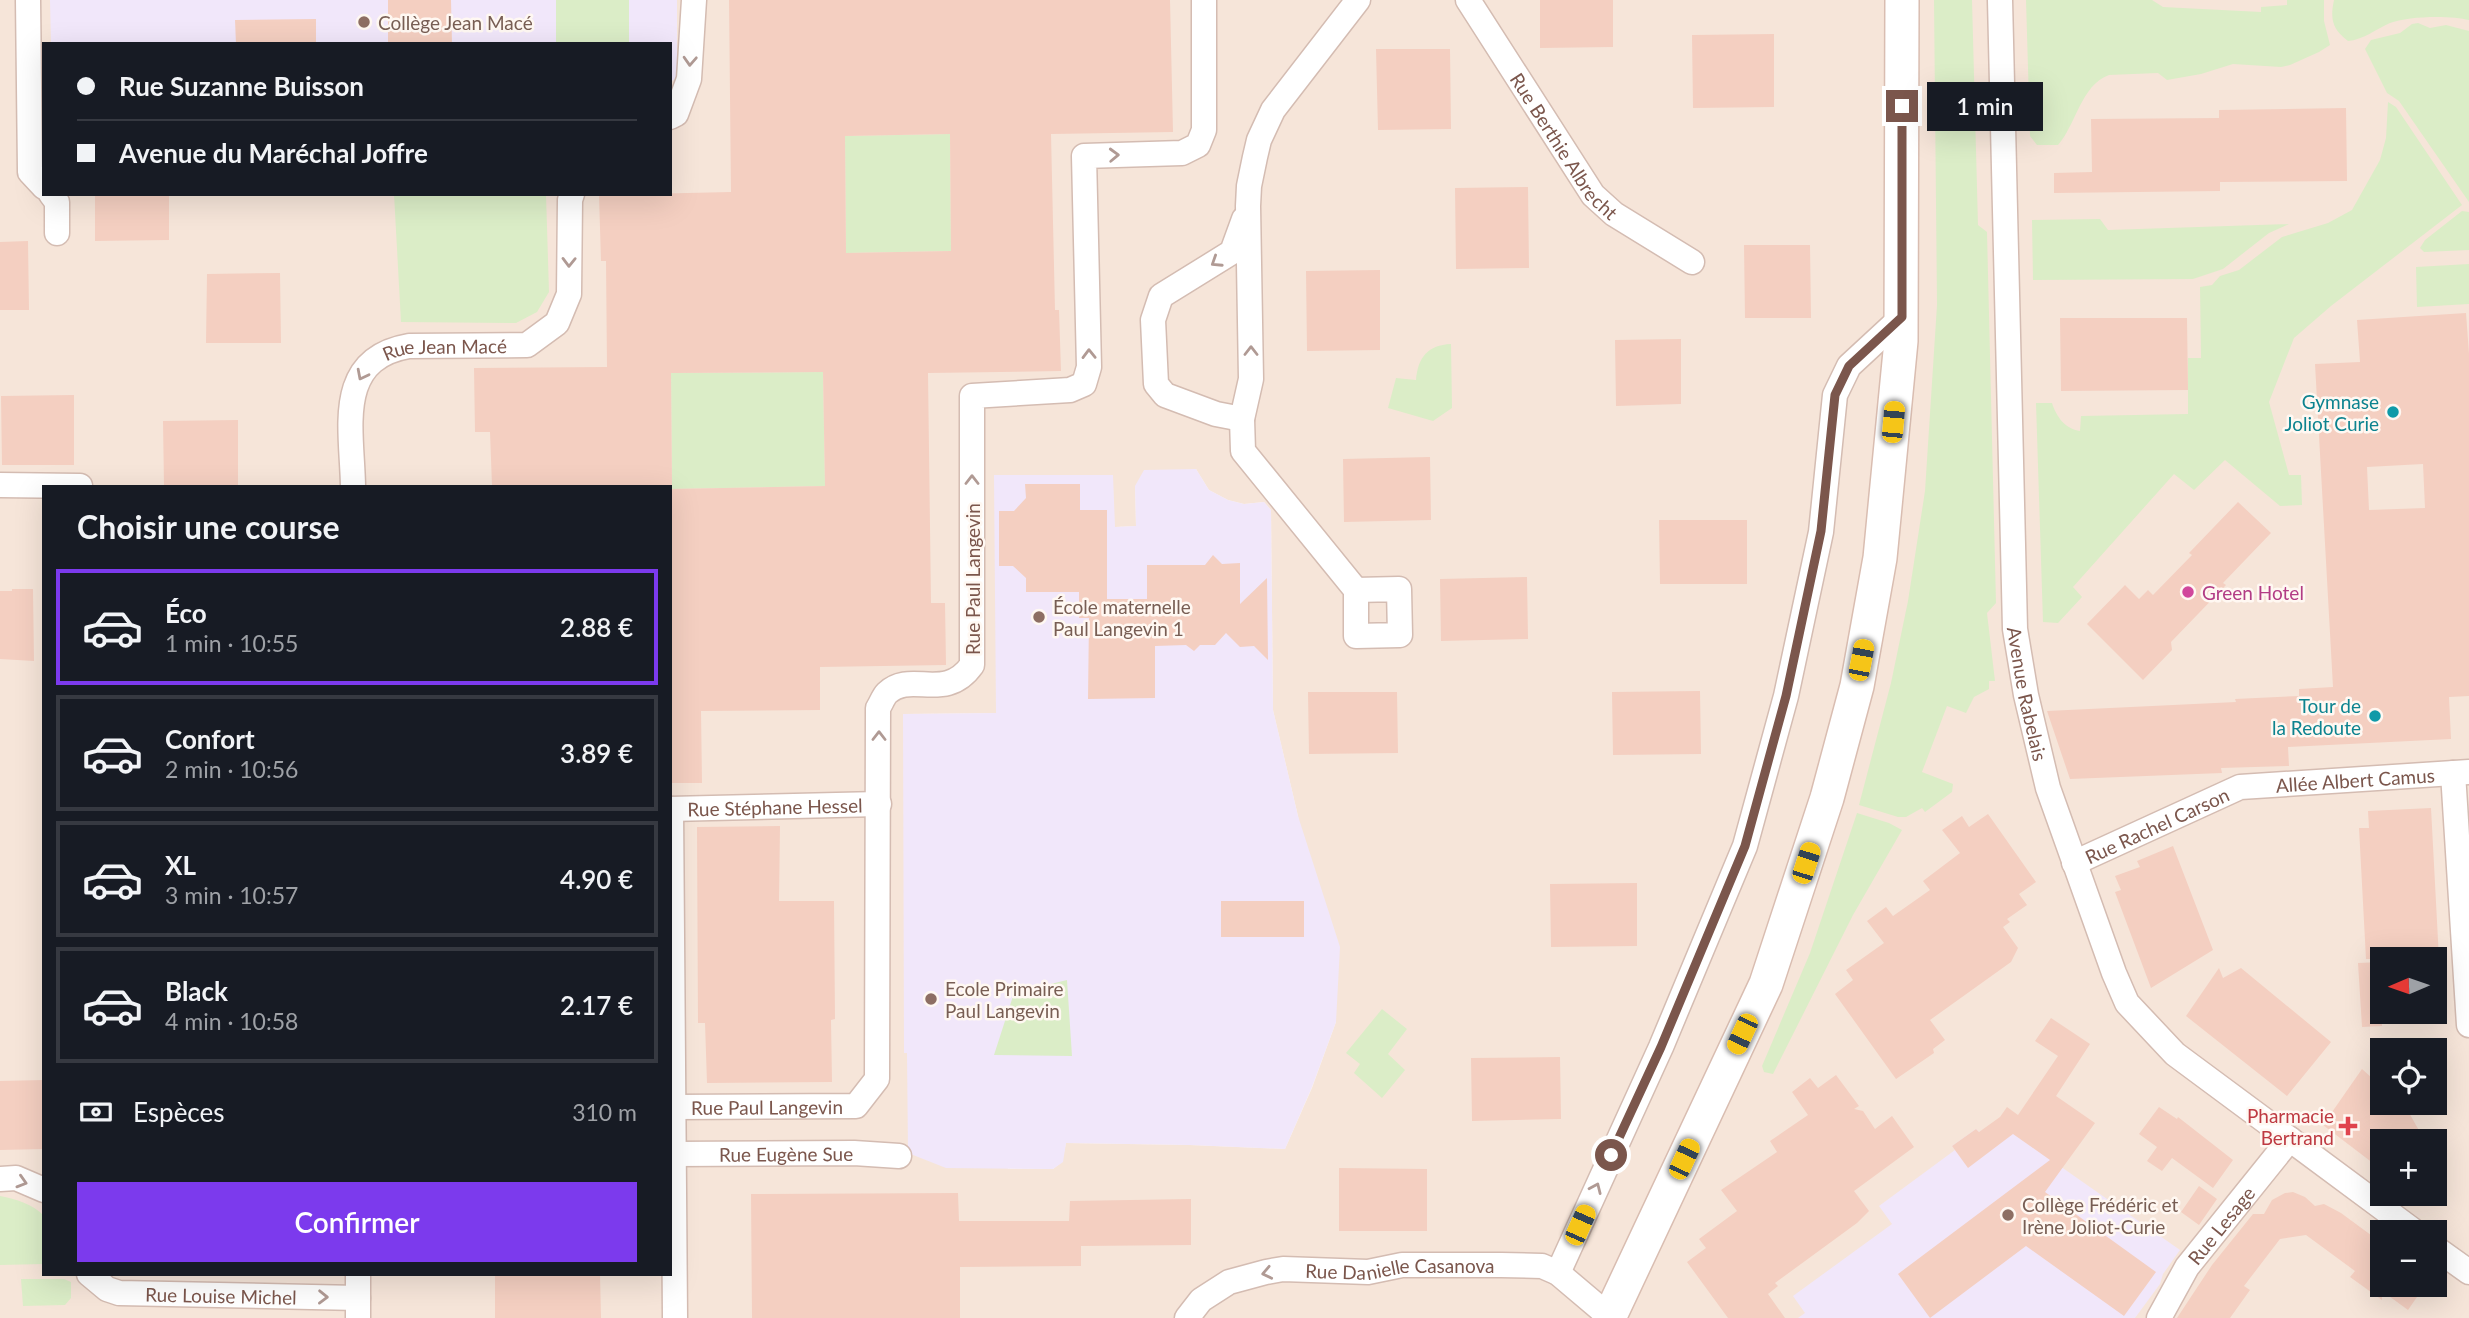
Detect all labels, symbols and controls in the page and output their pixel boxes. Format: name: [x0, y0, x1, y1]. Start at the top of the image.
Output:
place label: Collège Jean Macé: [378, 11, 533, 34]
marker: Collège Jean Macé: [356, 14, 372, 30]
one-way arrow: [683, 56, 698, 67]
street label: Rue Berthie Albrecht: [1506, 68, 1623, 224]
text: Rue Suzanne Buisson: [119, 70, 364, 102]
callout: 1 min: [1926, 82, 2042, 130]
route end: [1886, 90, 1918, 122]
text: 1 min: [1957, 92, 2013, 120]
text: Avenue du Maréchal Joffre: [119, 137, 428, 169]
one-way arrow: [1108, 148, 1119, 163]
one-way arrow: [1211, 254, 1224, 267]
one-way arrow: [561, 257, 577, 268]
street label: Rue Jean Macé: [379, 334, 507, 365]
one-way arrow: [1243, 346, 1259, 356]
one-way arrow: [1081, 348, 1097, 359]
one-way arrow: [356, 368, 370, 380]
place label: Gymnase Joliot Curie: [2285, 390, 2379, 435]
car: [1881, 400, 1906, 444]
marker: Gymnase Joliot Curie: [2385, 404, 2401, 420]
one-way arrow: [964, 474, 980, 485]
street label: Rue Paul Langevin: [961, 503, 984, 655]
text: Choisir une course: [77, 507, 340, 546]
place label: Green Hotel: [2202, 581, 2304, 604]
marker: Green Hotel: [2180, 584, 2196, 600]
place label: École maternelle Paul Langevin 1: [1053, 595, 1191, 640]
icon: car: [81, 596, 144, 659]
text: Éco: [165, 597, 207, 629]
marker: École maternelle Paul Langevin 1: [1031, 609, 1047, 625]
text: 2.88 €: [560, 611, 633, 643]
street label: Avenue Rabelais: [2003, 625, 2053, 763]
text: 1 min · 10:55: [165, 629, 298, 657]
car: [1847, 637, 1876, 683]
place label: Tour de la Redoute: [2272, 694, 2361, 739]
marker: Tour de la Redoute: [2367, 708, 2383, 724]
icon: car: [81, 722, 144, 785]
text: Confort: [165, 723, 255, 755]
one-way arrow: [871, 730, 886, 741]
text: 3.89 €: [560, 737, 633, 769]
text: 2 min · 10:56: [165, 755, 298, 783]
street label: Allée Albert Camus: [2275, 763, 2435, 796]
street label: Rue Rachel Carson: [2081, 782, 2232, 868]
street label: Rue Stéphane Hessel: [687, 793, 863, 820]
car: [1790, 840, 1823, 886]
icon: car: [81, 848, 144, 911]
text: XL: [165, 849, 196, 881]
text: 4.90 €: [560, 863, 633, 895]
text: 3 min · 10:57: [165, 881, 298, 909]
north arrow: [2370, 947, 2446, 1024]
map controls: [2370, 947, 2447, 1297]
icon: car: [81, 974, 144, 1037]
text: Black: [165, 975, 228, 1007]
place label: Ecole Primaire Paul Langevin: [945, 977, 1063, 1022]
text: 2.17 €: [560, 989, 633, 1021]
marker: Ecole Primaire Paul Langevin: [923, 991, 939, 1007]
text: 4 min · 10:58: [165, 1007, 298, 1035]
car: [1724, 1011, 1761, 1057]
button: locate: [2370, 1038, 2447, 1115]
icon: cash: [77, 1093, 115, 1131]
street label: Rue Paul Langevin: [691, 1095, 843, 1118]
text: Espèces: [133, 1096, 225, 1128]
text: 310 m: [572, 1098, 637, 1126]
place label: Pharmacie Bertrand: [2247, 1104, 2334, 1149]
marker: Pharmacie Bertrand: [2340, 1118, 2356, 1134]
button: +: [2370, 1129, 2447, 1206]
car: [1666, 1136, 1703, 1182]
route start: [1595, 1139, 1627, 1171]
street label: Rue Eugène Sue: [719, 1142, 853, 1165]
one-way arrow: [16, 1173, 28, 1188]
street label: Rue Lesage: [2182, 1181, 2259, 1269]
button: Confirmer: [77, 1182, 637, 1262]
one-way arrow: [1588, 1183, 1602, 1196]
place label: Collège Frédéric et Irène Joliot-Curie: [2022, 1193, 2178, 1238]
car: [1562, 1202, 1599, 1248]
marker: Collège Frédéric et Irène Joliot-Curie: [2000, 1207, 2016, 1223]
button: −: [2370, 1220, 2447, 1297]
street label: Rue Danielle Casanova: [1305, 1254, 1494, 1284]
one-way arrow: [1261, 1264, 1273, 1279]
street label: Rue Louise Michel: [145, 1282, 297, 1308]
one-way arrow: [318, 1289, 329, 1305]

